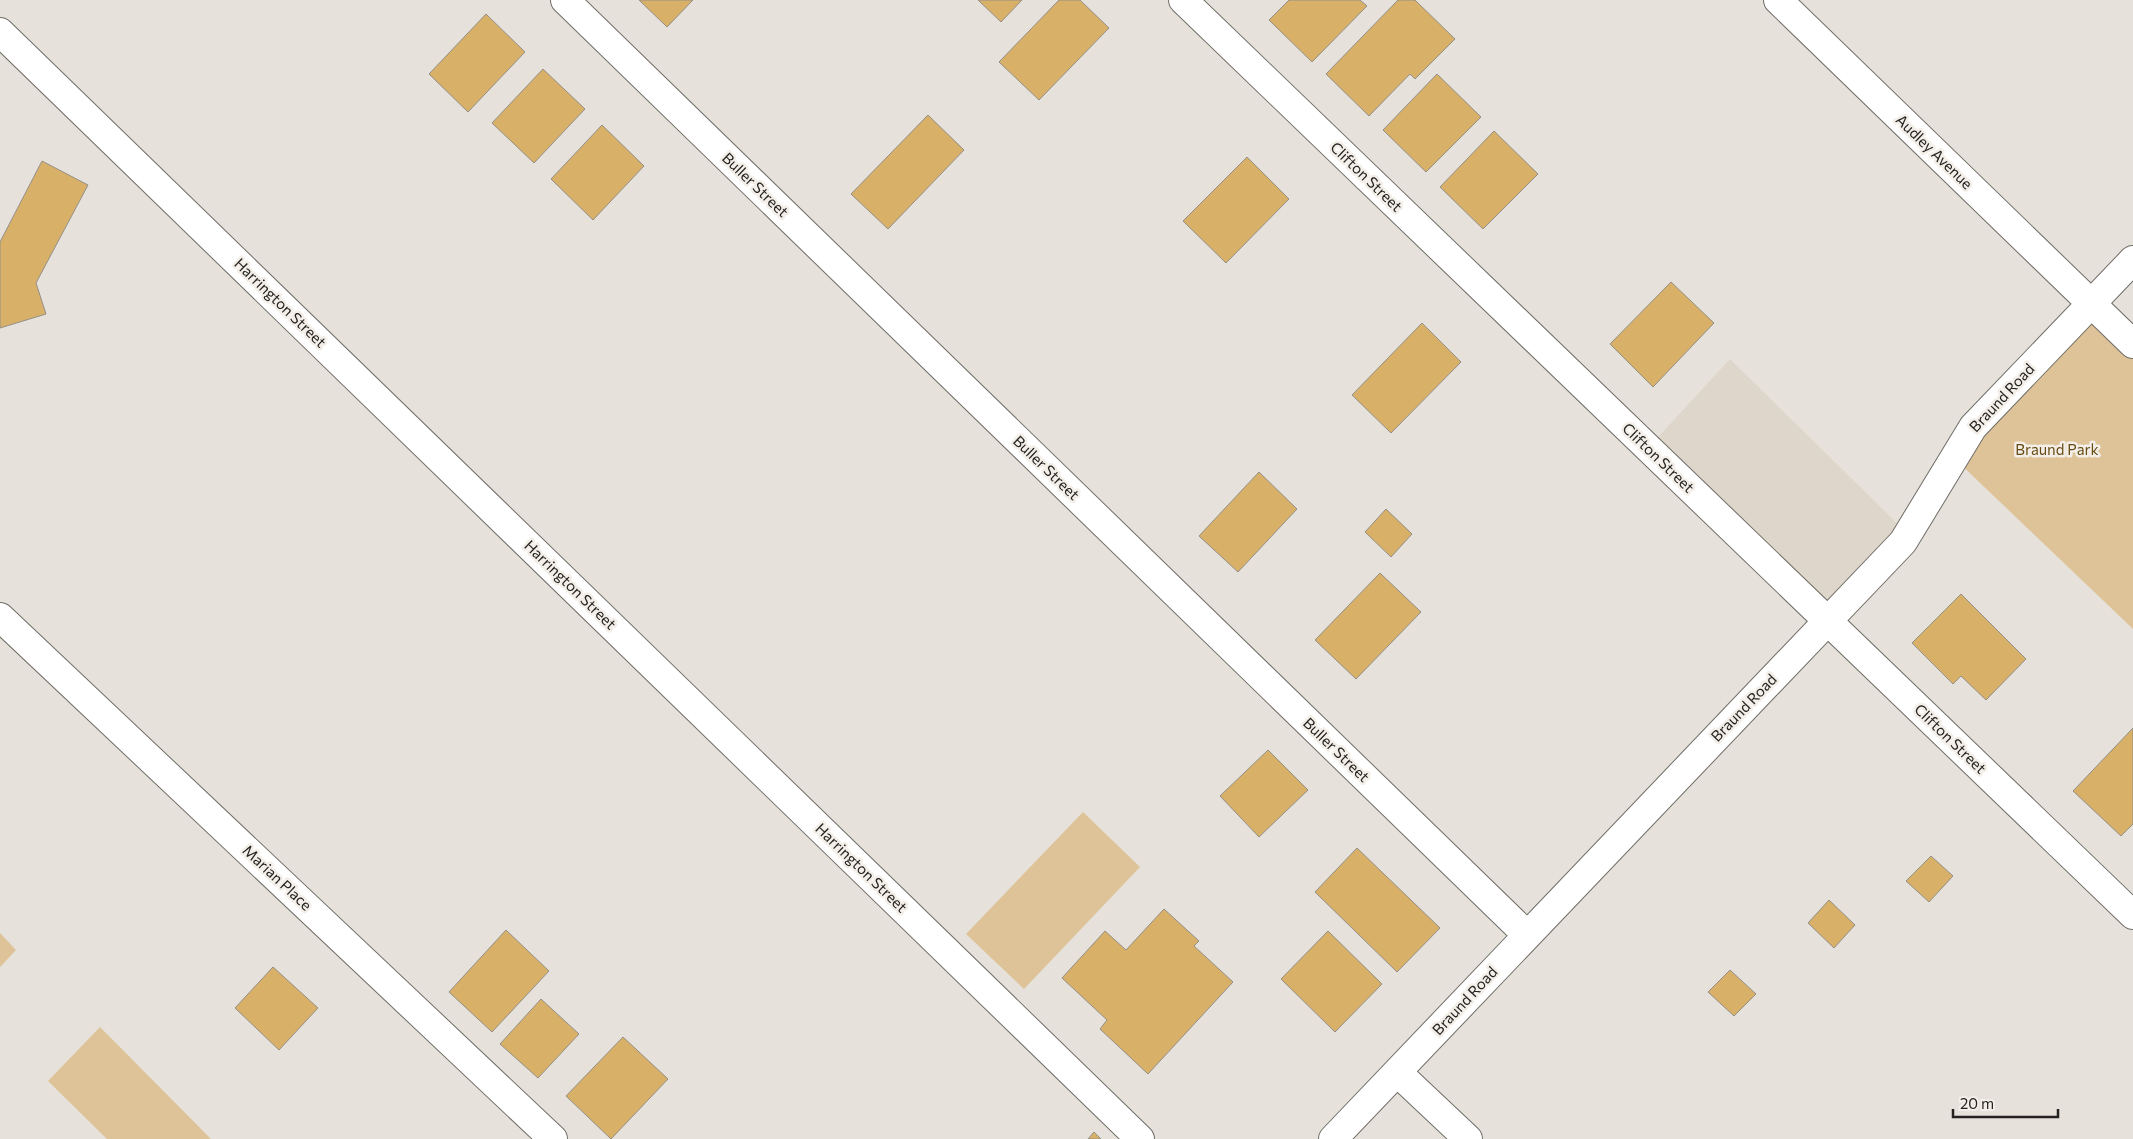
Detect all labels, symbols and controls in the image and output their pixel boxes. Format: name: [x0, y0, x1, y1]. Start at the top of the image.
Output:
street label: Audley Avenue: [1893, 110, 1977, 192]
street label: Clifton Street: [1327, 138, 1406, 215]
street label: Buller Street: [719, 148, 792, 220]
street label: Harrington Street: [231, 254, 330, 351]
street label: Braund Road: [1965, 359, 2037, 435]
street label: Clifton Street: [1619, 419, 1698, 496]
street label: Buller Street: [1010, 431, 1083, 503]
park label: Braund Park: [2015, 440, 2099, 458]
street label: Harrington Street: [521, 536, 620, 633]
street label: Braund Road: [1707, 670, 1780, 745]
street label: Clifton Street: [1911, 700, 1990, 777]
street label: Buller Street: [1300, 713, 1373, 785]
street label: Harrington Street: [812, 819, 911, 916]
street label: Marian Place: [240, 841, 316, 914]
street label: Braund Road: [1428, 962, 1500, 1038]
scale bar: [1953, 1086, 2058, 1118]
text: 20 m: [1960, 1094, 1994, 1112]

